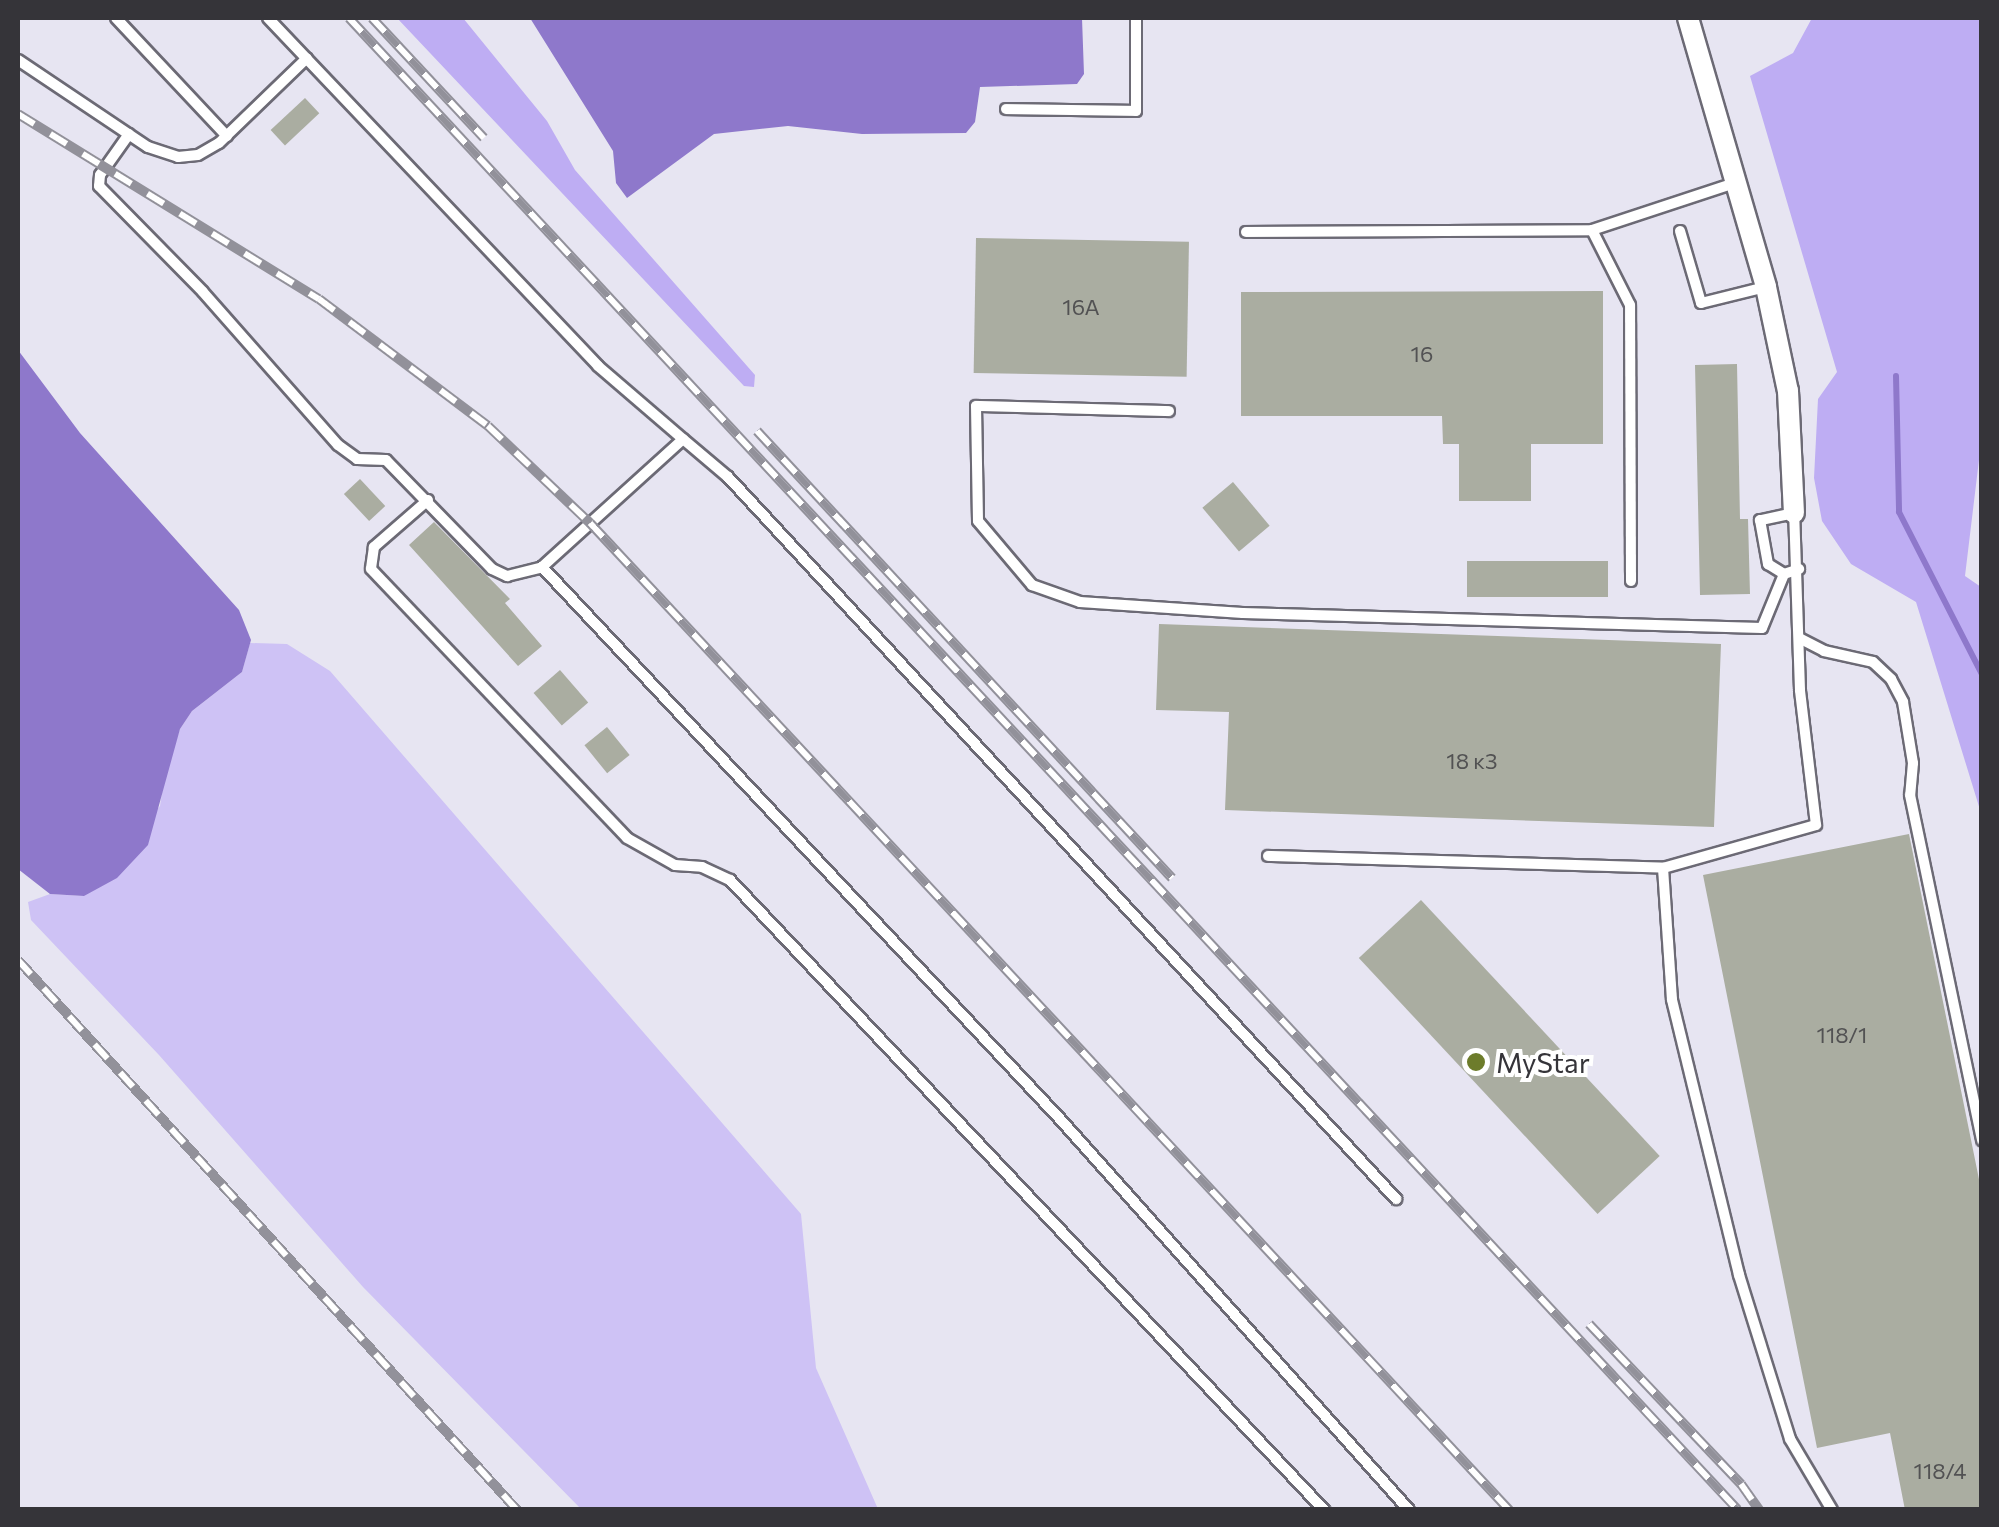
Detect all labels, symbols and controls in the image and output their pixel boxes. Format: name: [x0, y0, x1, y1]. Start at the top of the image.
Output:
house number: 16А: [1062, 294, 1100, 320]
house number: 16: [1411, 341, 1433, 367]
house number: 18 к3: [1446, 748, 1498, 774]
house number: 118/1: [1817, 1022, 1867, 1048]
place label: MyStar: [1496, 1045, 1590, 1079]
marker: MyStar: [1465, 1051, 1487, 1073]
house number: 118/4: [1913, 1458, 1967, 1484]

